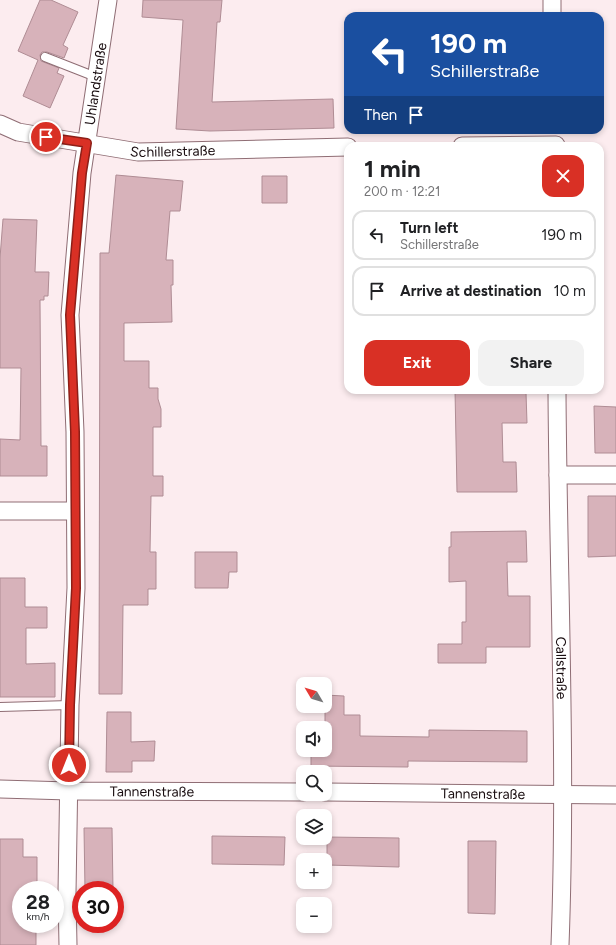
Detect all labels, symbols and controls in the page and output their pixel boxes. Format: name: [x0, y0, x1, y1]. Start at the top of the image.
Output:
text: 190 m: [430, 26, 507, 60]
icon: left: [364, 28, 416, 80]
street label: Uhlandstraße: [81, 41, 110, 126]
text: Schillerstraße: [430, 60, 539, 82]
icon: arrive: [405, 104, 427, 126]
text: Then: [364, 106, 397, 124]
pin: [29, 120, 63, 154]
icon: arrive: [35, 126, 57, 148]
street label: Schillerstraße: [129, 142, 216, 161]
text: 1 min: [364, 154, 421, 183]
button: close: [542, 155, 584, 197]
text: 200 m · 12:21: [364, 184, 441, 199]
text: Turn left: [400, 219, 458, 237]
icon: left: [366, 224, 388, 246]
text: 190 m: [541, 226, 582, 244]
text: Schillerstraße: [400, 237, 479, 252]
icon: arrive: [366, 280, 388, 302]
text: Arrive at destination: [400, 282, 541, 300]
text: 10 m: [553, 282, 586, 300]
button: Exit: [364, 340, 470, 386]
button: Share: [478, 340, 584, 386]
street label: Callstraße: [552, 636, 570, 700]
north arrow: [296, 677, 332, 713]
map controls: [296, 677, 332, 933]
button: sound: [296, 721, 332, 757]
position arrow: [48, 744, 90, 786]
button: search: [296, 765, 332, 801]
street label: Tannenstraße: [110, 783, 195, 800]
street label: Tannenstraße: [441, 785, 526, 803]
button: layers: [296, 809, 332, 845]
button: +: [296, 853, 332, 889]
speed limit sign: 30: [72, 881, 124, 933]
text: 28: [26, 890, 50, 914]
button: −: [296, 897, 332, 933]
text: km/h: [27, 910, 49, 923]

